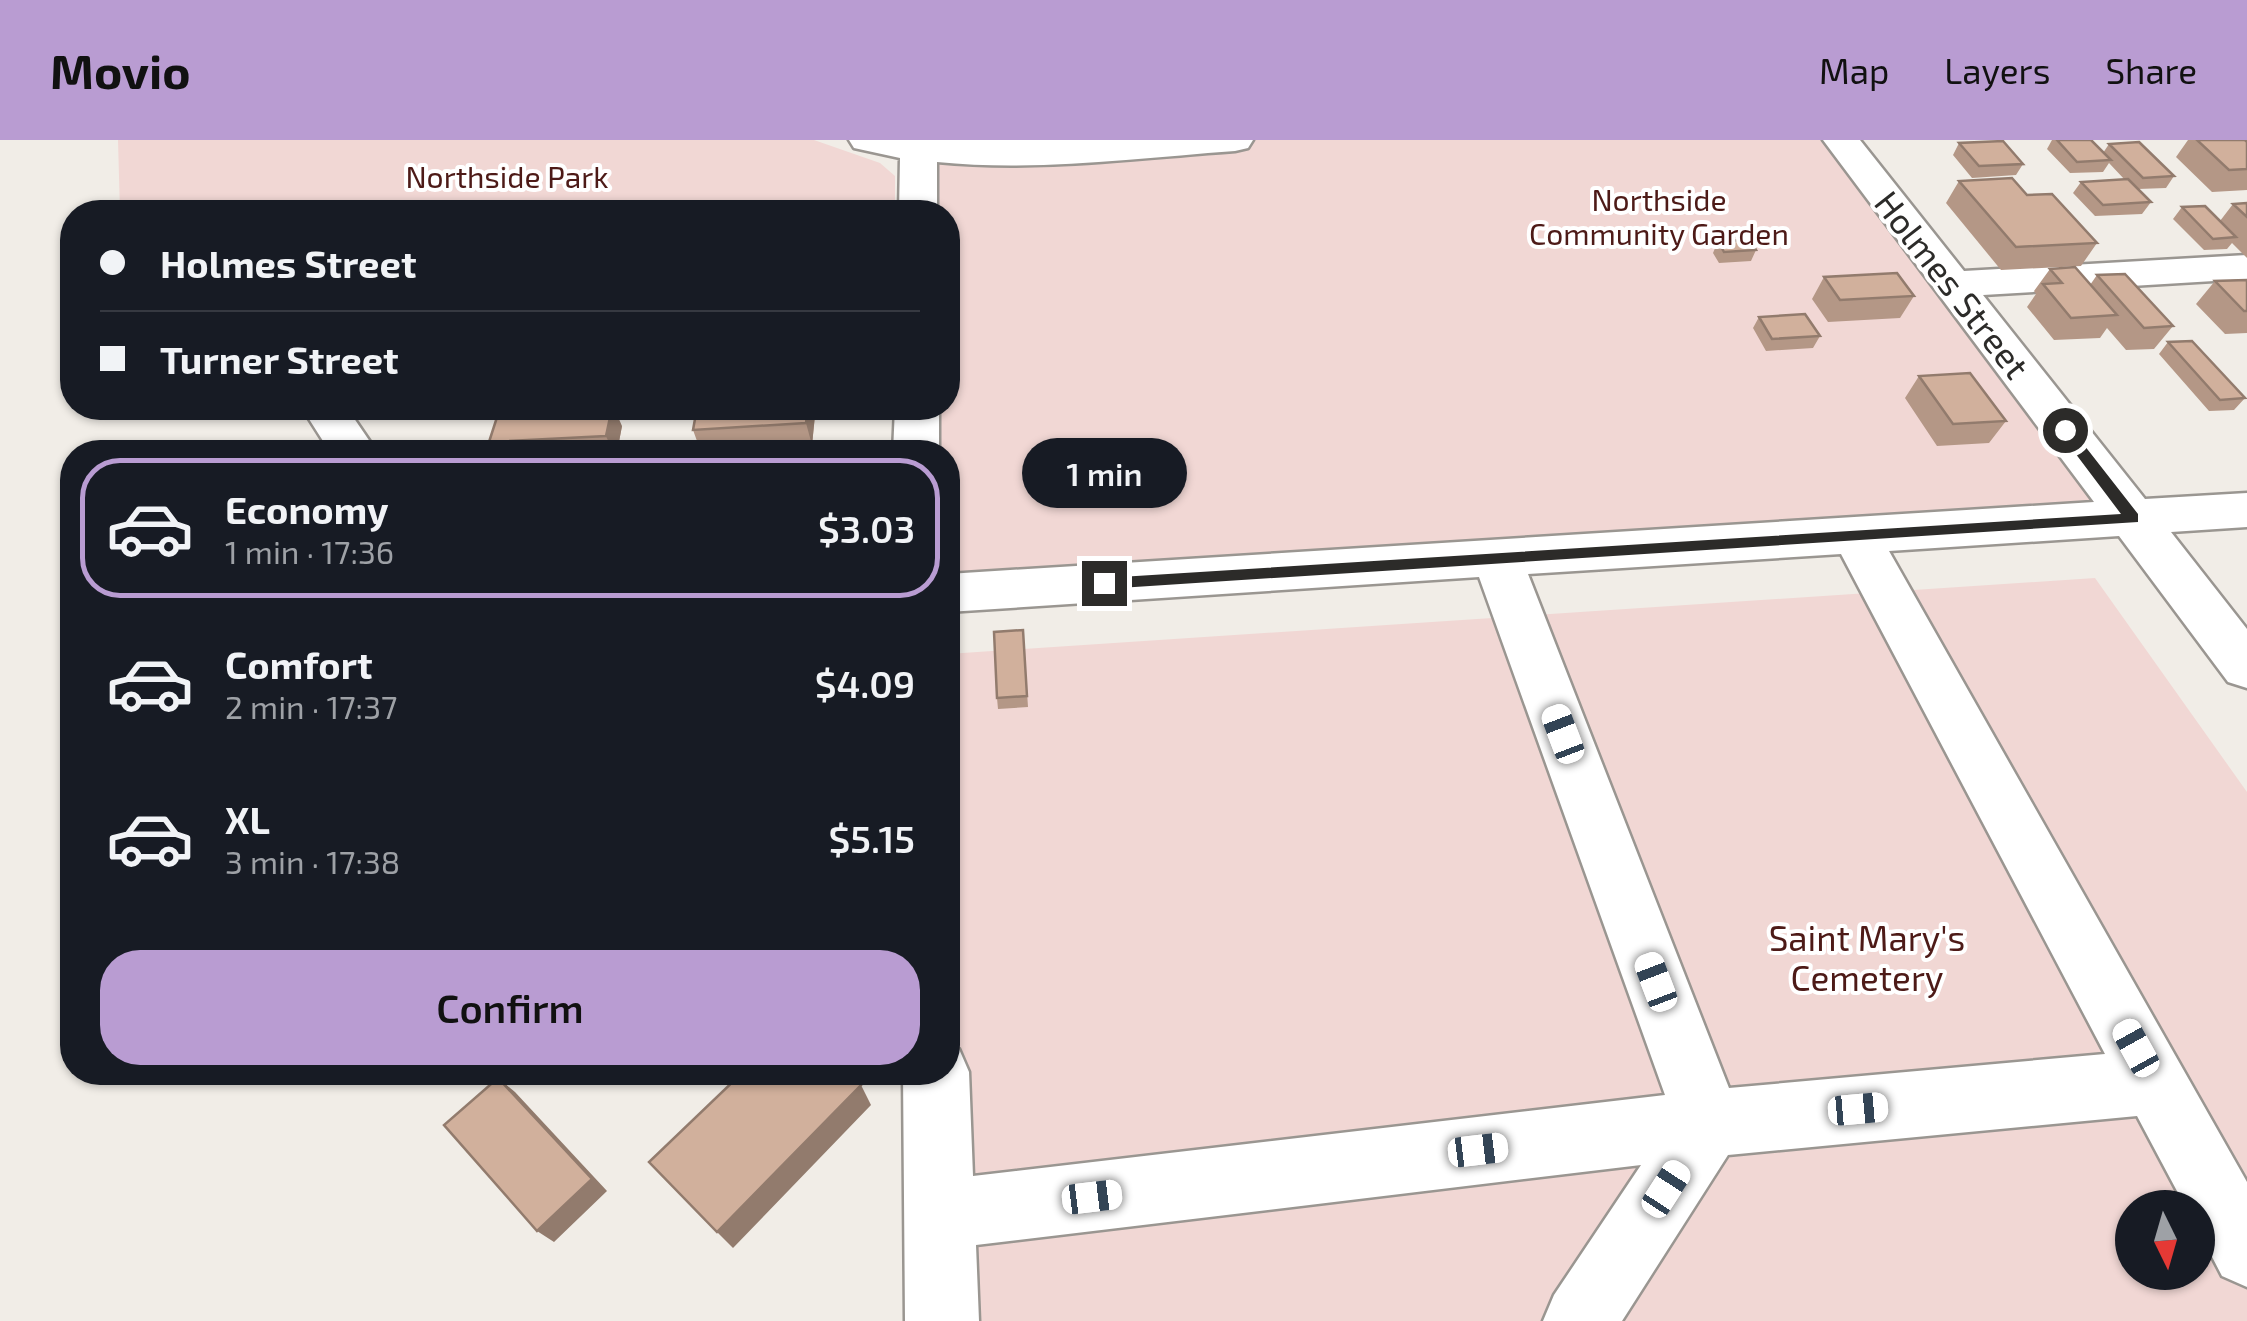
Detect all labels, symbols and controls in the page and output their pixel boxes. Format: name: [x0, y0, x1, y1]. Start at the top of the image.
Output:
text: Movio: [50, 41, 191, 99]
text: Map: [1819, 49, 1889, 91]
text: Layers: [1944, 49, 2050, 91]
text: Share: [2105, 49, 2197, 91]
park label: Northside Park: [405, 158, 609, 194]
park label: Northside Community Garden: [1529, 181, 1789, 251]
street label: Holmes Street: [1867, 182, 2039, 386]
text: Holmes Street: [160, 240, 417, 286]
text: Turner Street: [160, 336, 399, 382]
route start: [2043, 408, 2088, 453]
callout: 1 min: [1022, 438, 1186, 508]
text: 1 min: [1067, 454, 1142, 492]
icon: car: [105, 483, 195, 573]
text: Economy: [225, 486, 389, 532]
text: $3.03: [818, 505, 915, 551]
text: 1 min · 17:36: [225, 532, 394, 570]
route end: [1082, 561, 1127, 606]
icon: car: [105, 638, 195, 728]
text: Comfort: [225, 641, 373, 687]
text: $4.09: [815, 660, 915, 706]
text: 2 min · 17:37: [225, 687, 397, 725]
car: [1538, 701, 1588, 767]
icon: car: [105, 793, 195, 883]
text: XL: [225, 796, 270, 842]
text: $5.15: [829, 815, 915, 861]
text: 3 min · 17:38: [225, 842, 400, 880]
park label: Saint Mary's Cemetery: [1769, 916, 1965, 998]
car: [1631, 949, 1681, 1015]
button: Confirm: [100, 950, 920, 1065]
car: [2108, 1014, 2164, 1082]
car: [1827, 1091, 1889, 1127]
car: [1446, 1131, 1510, 1169]
car: [1637, 1156, 1695, 1222]
car: [1060, 1178, 1124, 1216]
north arrow: [2115, 1190, 2215, 1290]
map controls: [2115, 1190, 2215, 1290]

